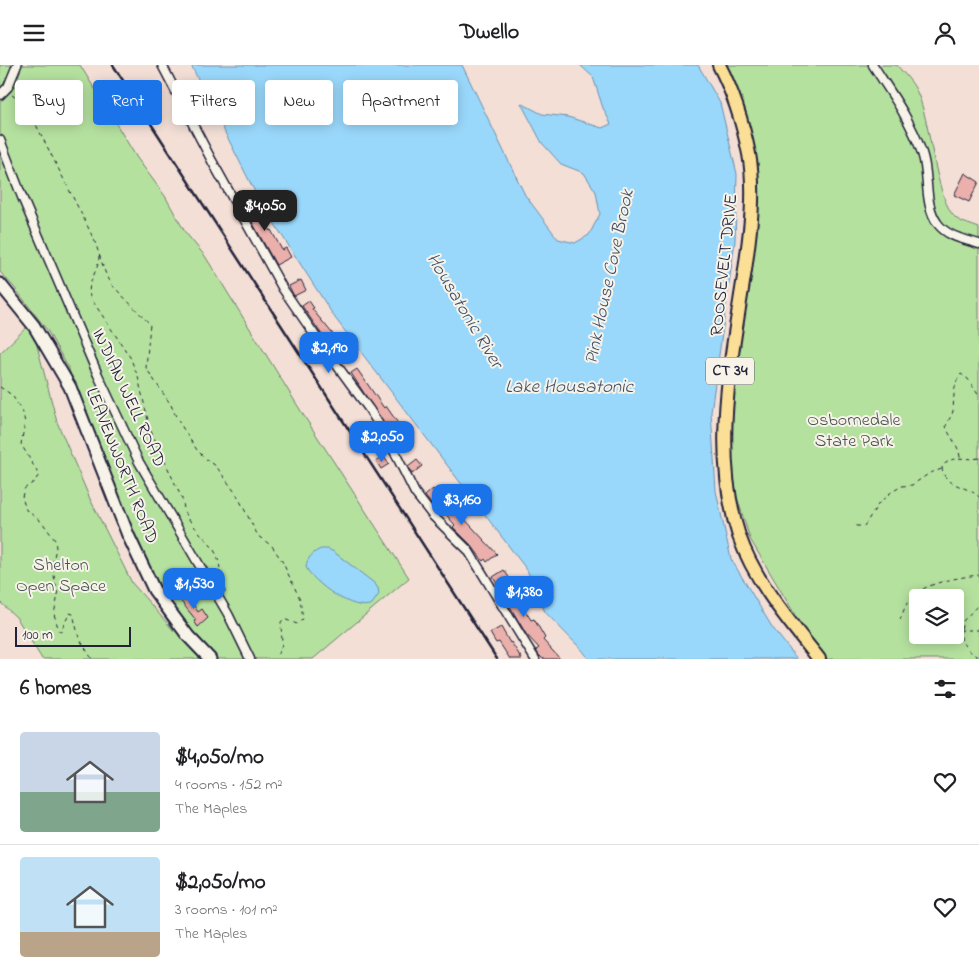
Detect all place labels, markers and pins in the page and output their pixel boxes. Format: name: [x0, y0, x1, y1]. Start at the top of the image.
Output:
pin: $4,050: [224, 189, 306, 232]
pin: $2,190: [288, 331, 370, 374]
pin: $2,050: [341, 421, 423, 463]
pin: $3,160: [421, 483, 503, 526]
pin: $1,530: [153, 567, 235, 610]
pin: $1,380: [483, 575, 565, 618]

